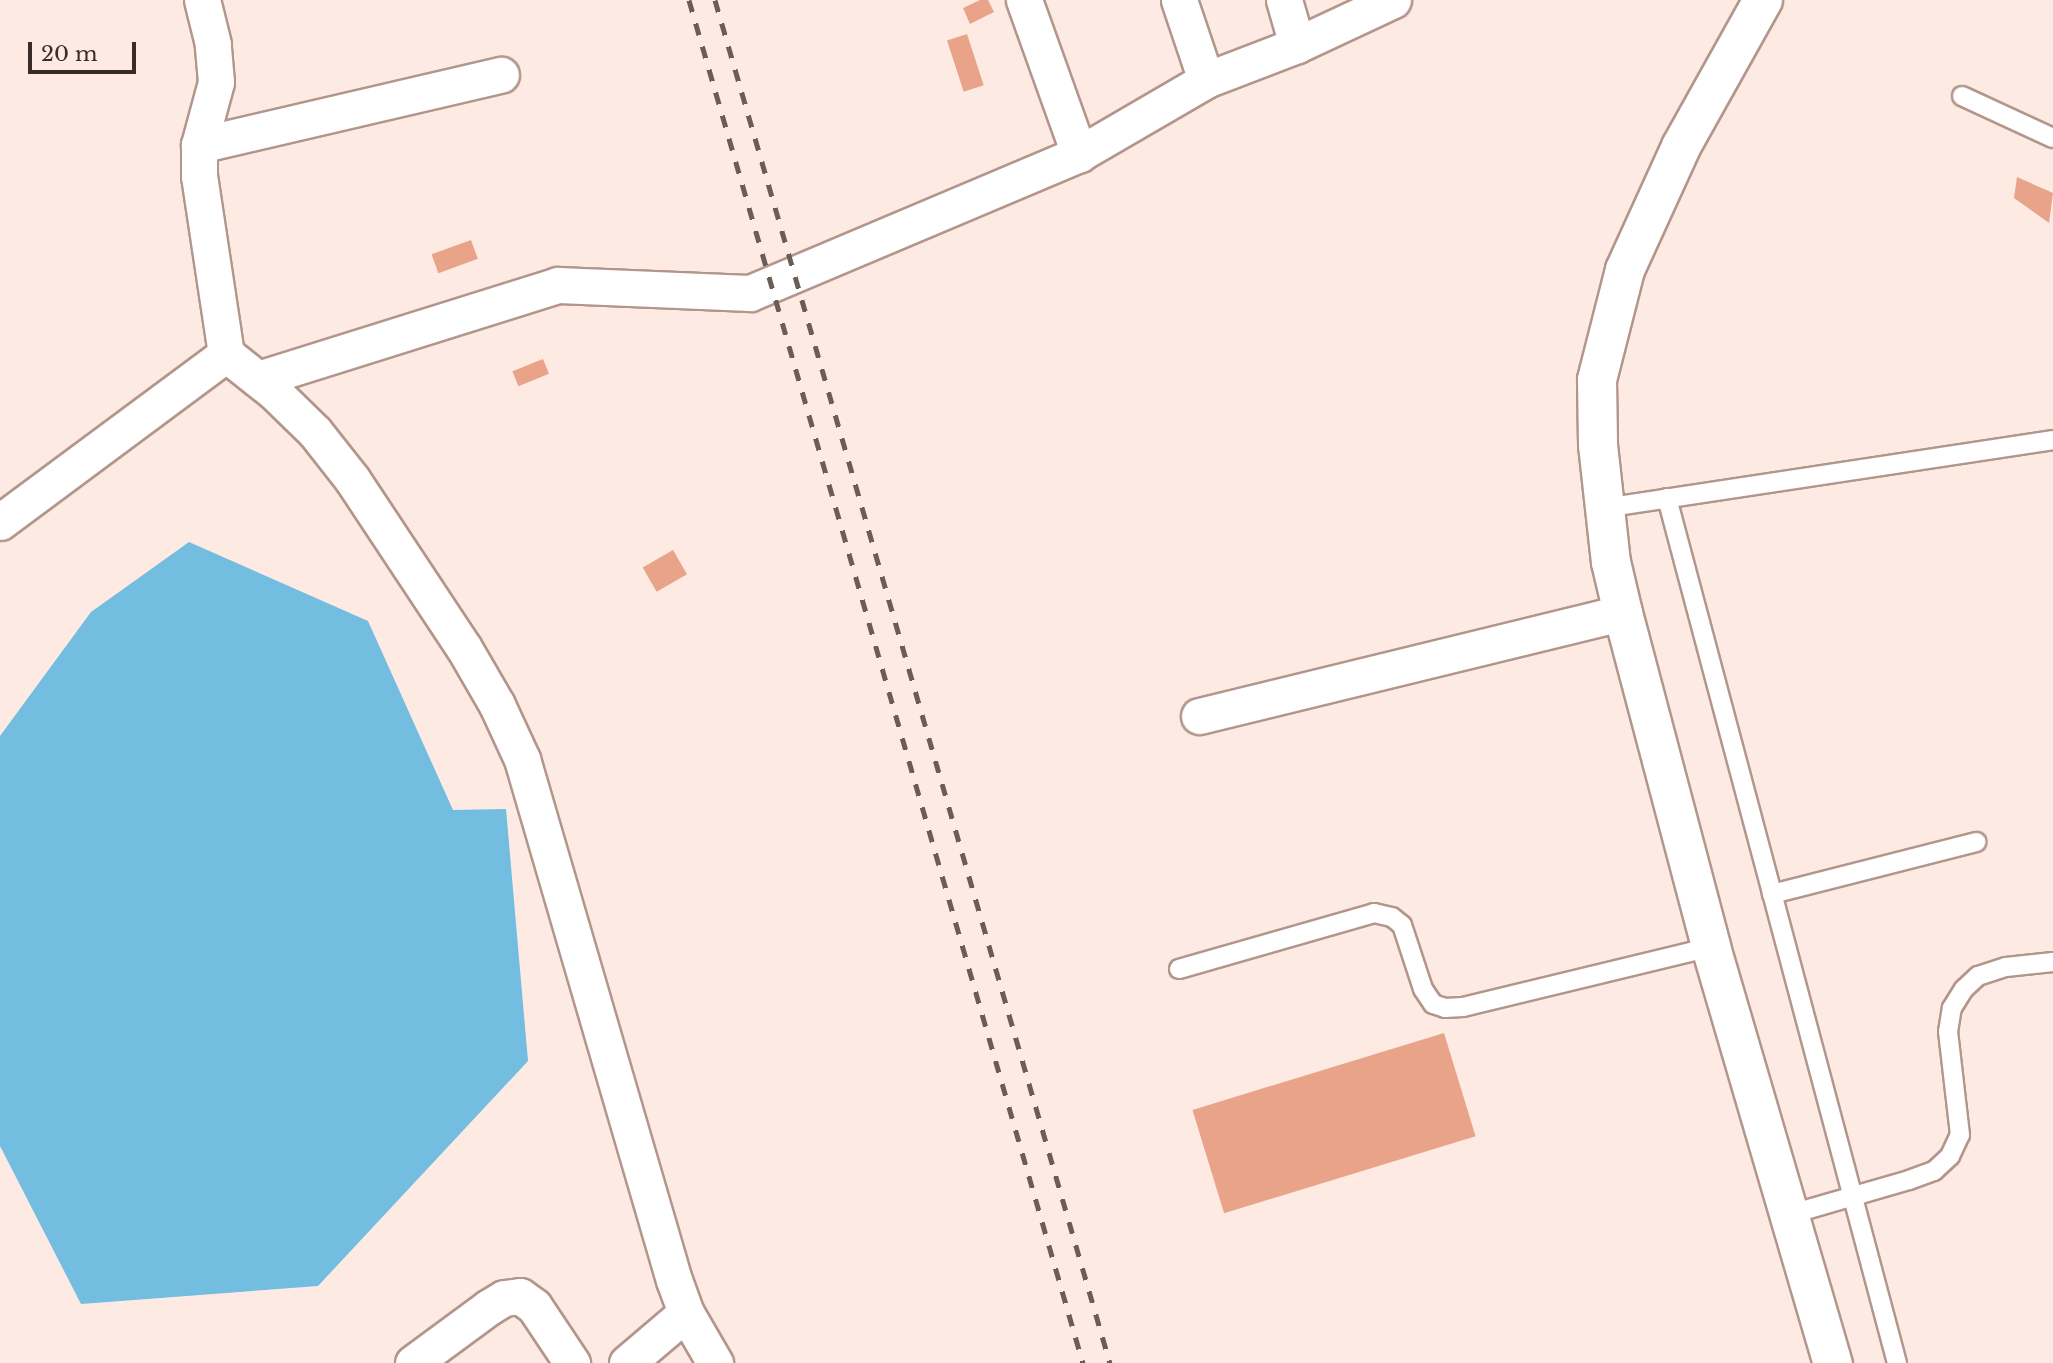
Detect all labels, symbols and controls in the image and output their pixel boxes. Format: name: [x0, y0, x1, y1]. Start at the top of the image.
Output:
scale bar: [32, 28, 140, 72]
text: 20 m: [41, 41, 98, 67]

